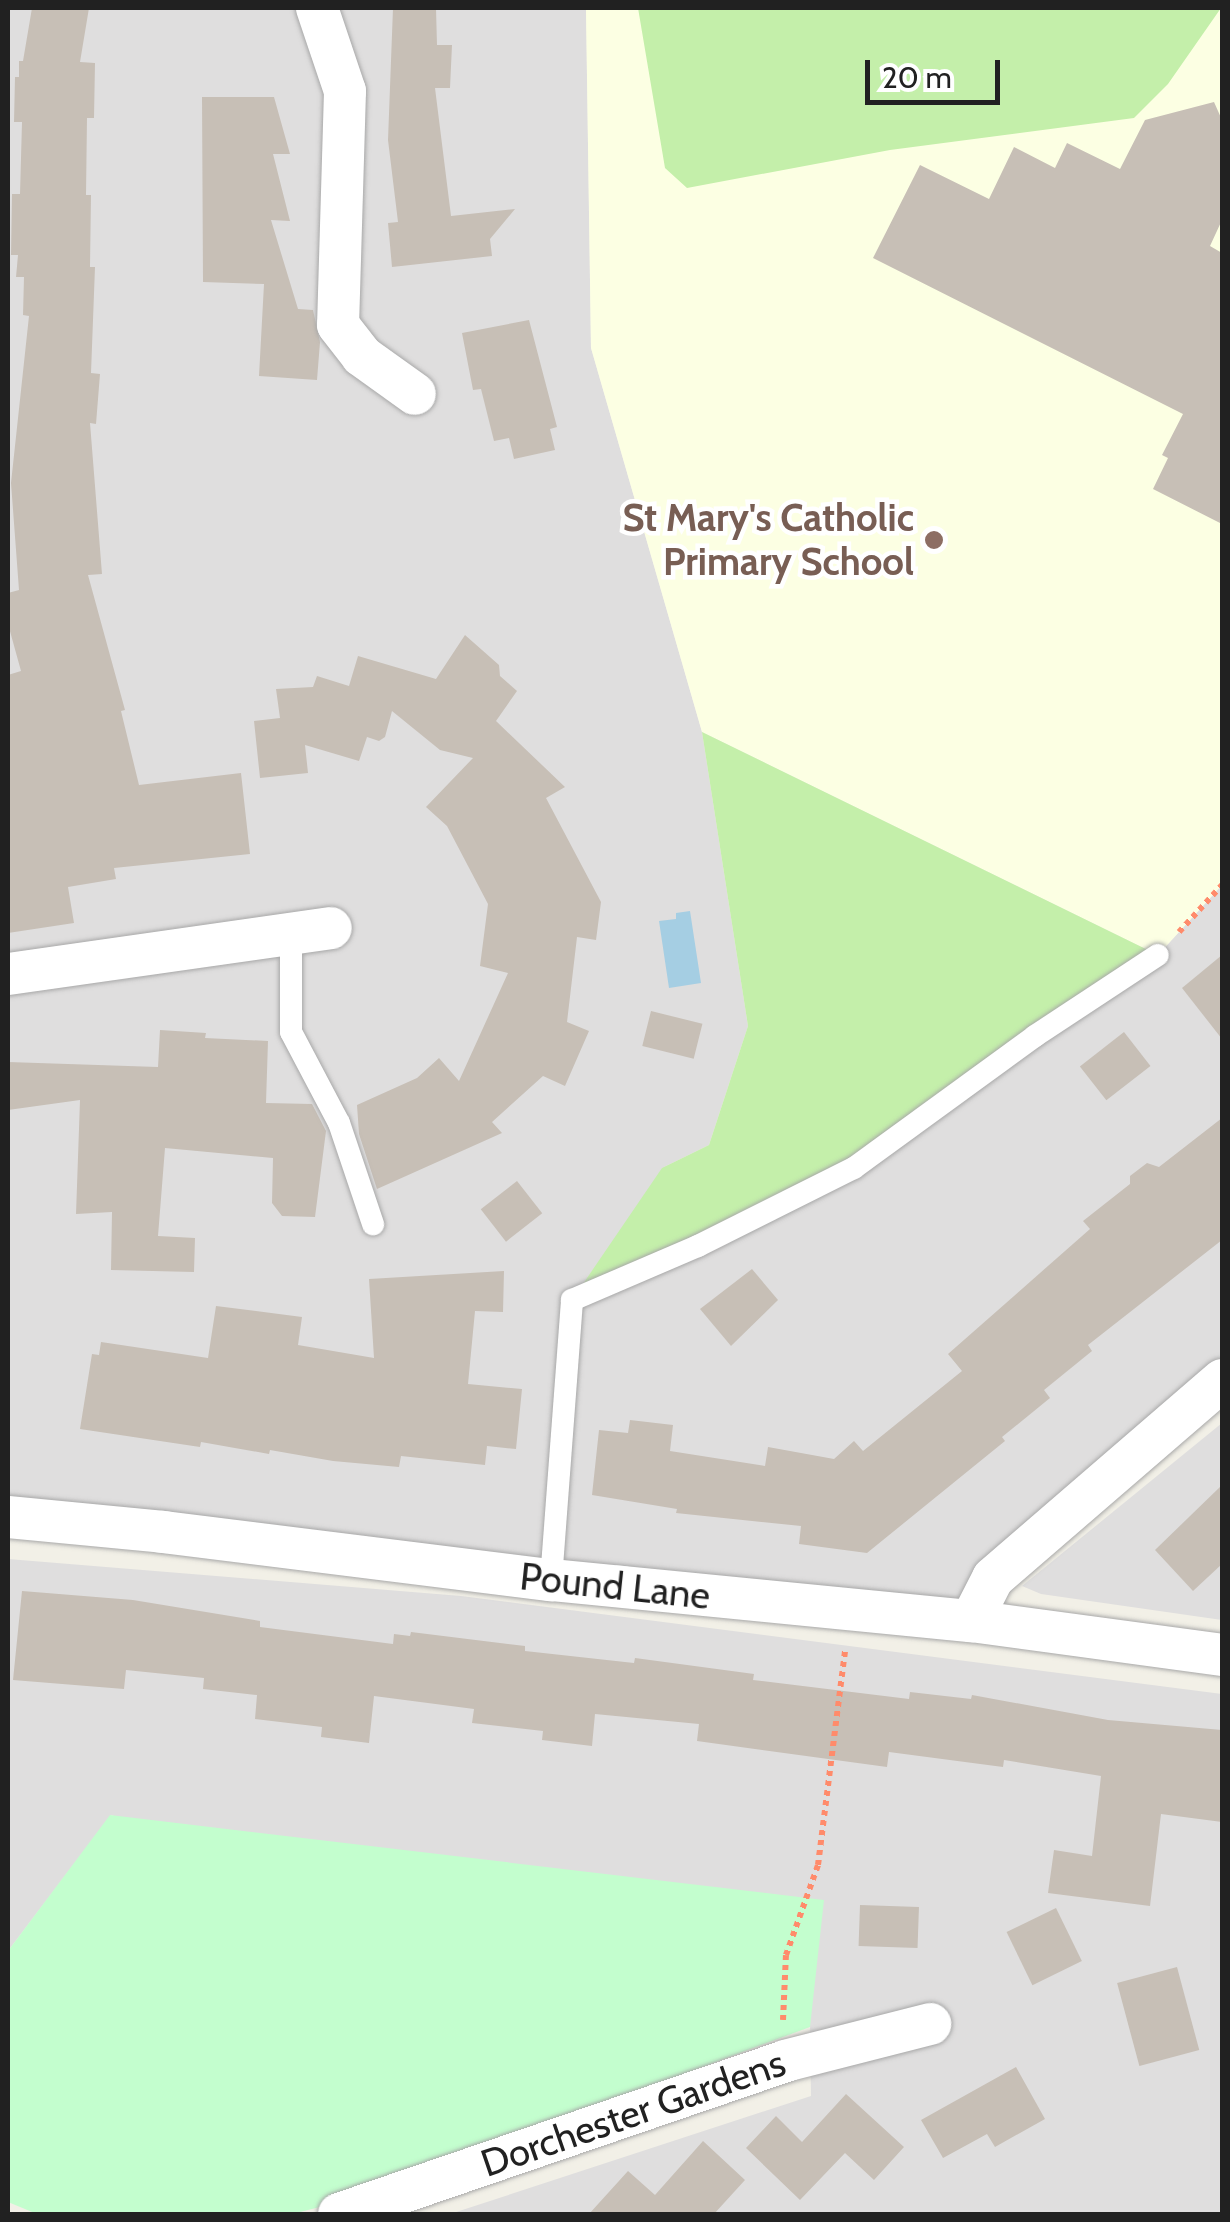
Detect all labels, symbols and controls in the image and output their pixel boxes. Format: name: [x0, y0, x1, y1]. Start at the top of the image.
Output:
scale bar: [870, 40, 1005, 102]
text: 20 m: [882, 59, 952, 96]
place label: St Mary's Catholic Primary School: [622, 495, 914, 584]
marker: St Mary's Catholic Primary School: [923, 529, 945, 551]
street label: Pound Lane: [518, 1553, 712, 1619]
street label: Dorchester Gardens: [475, 2040, 791, 2186]

